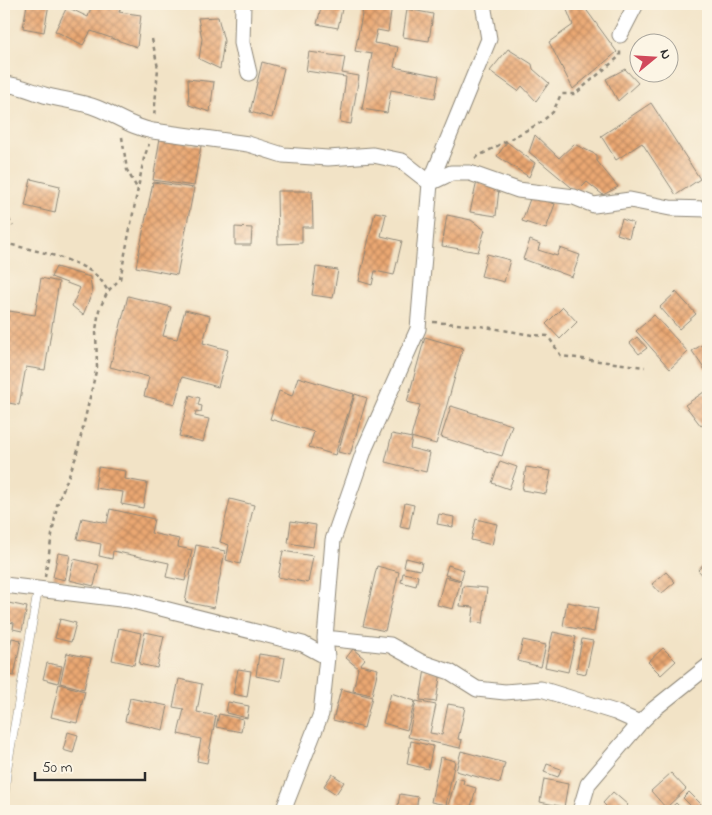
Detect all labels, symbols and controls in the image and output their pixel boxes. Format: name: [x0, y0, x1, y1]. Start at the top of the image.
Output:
north arrow: [630, 32, 680, 82]
text: N: [653, 47, 676, 62]
scale bar: [35, 750, 145, 782]
text: 50 m: [42, 757, 73, 779]

